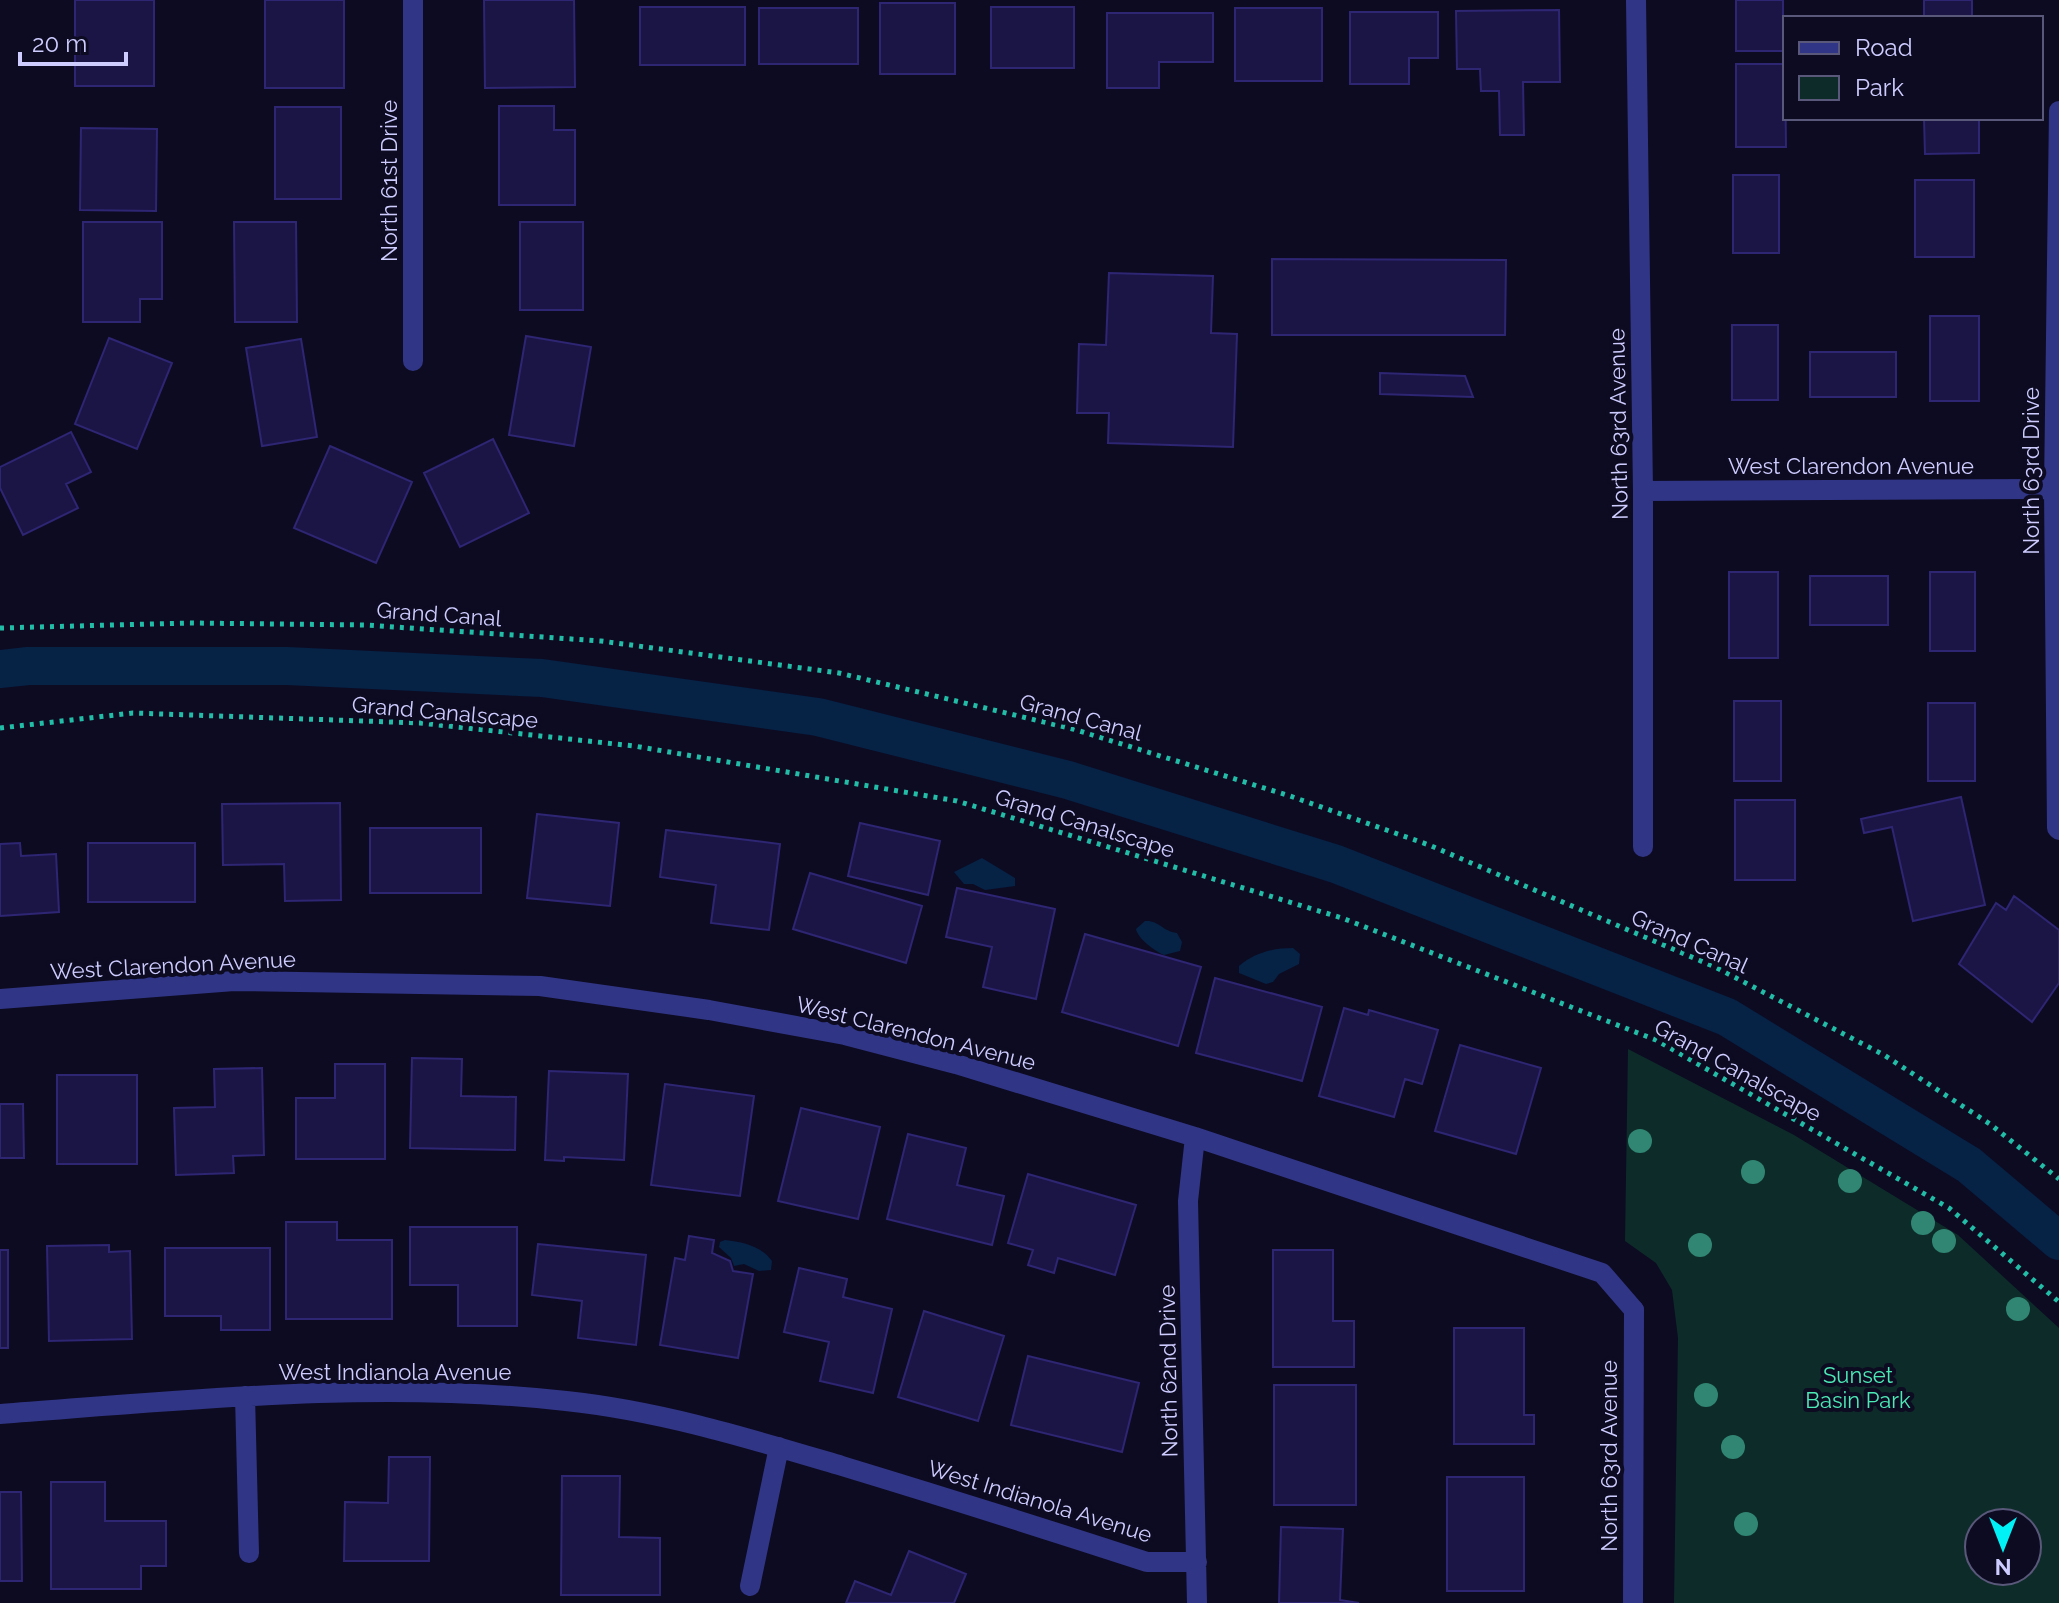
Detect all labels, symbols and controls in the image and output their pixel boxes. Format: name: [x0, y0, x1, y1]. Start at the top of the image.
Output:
scale bar: [20, 16, 126, 66]
legend: [1783, 16, 2043, 120]
text: 20 m: [32, 29, 87, 58]
text: Road: [1855, 33, 1913, 62]
text: Park: [1855, 73, 1904, 102]
street label: North 61st Drive: [376, 100, 402, 262]
street label: North 63rd Avenue: [1603, 328, 1633, 520]
street label: North 63rd Drive: [2018, 387, 2044, 555]
street label: West Clarendon Avenue: [1728, 453, 1974, 479]
street label: Grand Canal: [376, 597, 502, 631]
street label: Grand Canal: [1017, 688, 1145, 746]
street label: Grand Canalscape: [351, 691, 539, 733]
street label: Grand Canalscape: [992, 783, 1178, 863]
street label: Grand Canal: [1627, 904, 1753, 978]
street label: West Clarendon Avenue: [50, 946, 297, 984]
street label: West Clarendon Avenue: [794, 991, 1039, 1075]
street label: Grand Canalscape: [1650, 1013, 1826, 1127]
street label: North 62nd Drive: [1153, 1284, 1183, 1458]
street label: West Indianola Avenue: [279, 1359, 511, 1385]
street label: North 63rd Avenue: [1596, 1360, 1622, 1552]
park label: Sunset Basin Park: [1805, 1362, 1911, 1413]
street label: West Indianola Avenue: [925, 1455, 1155, 1547]
north arrow: [1963, 1507, 2043, 1587]
text: N: [1995, 1554, 2011, 1580]

